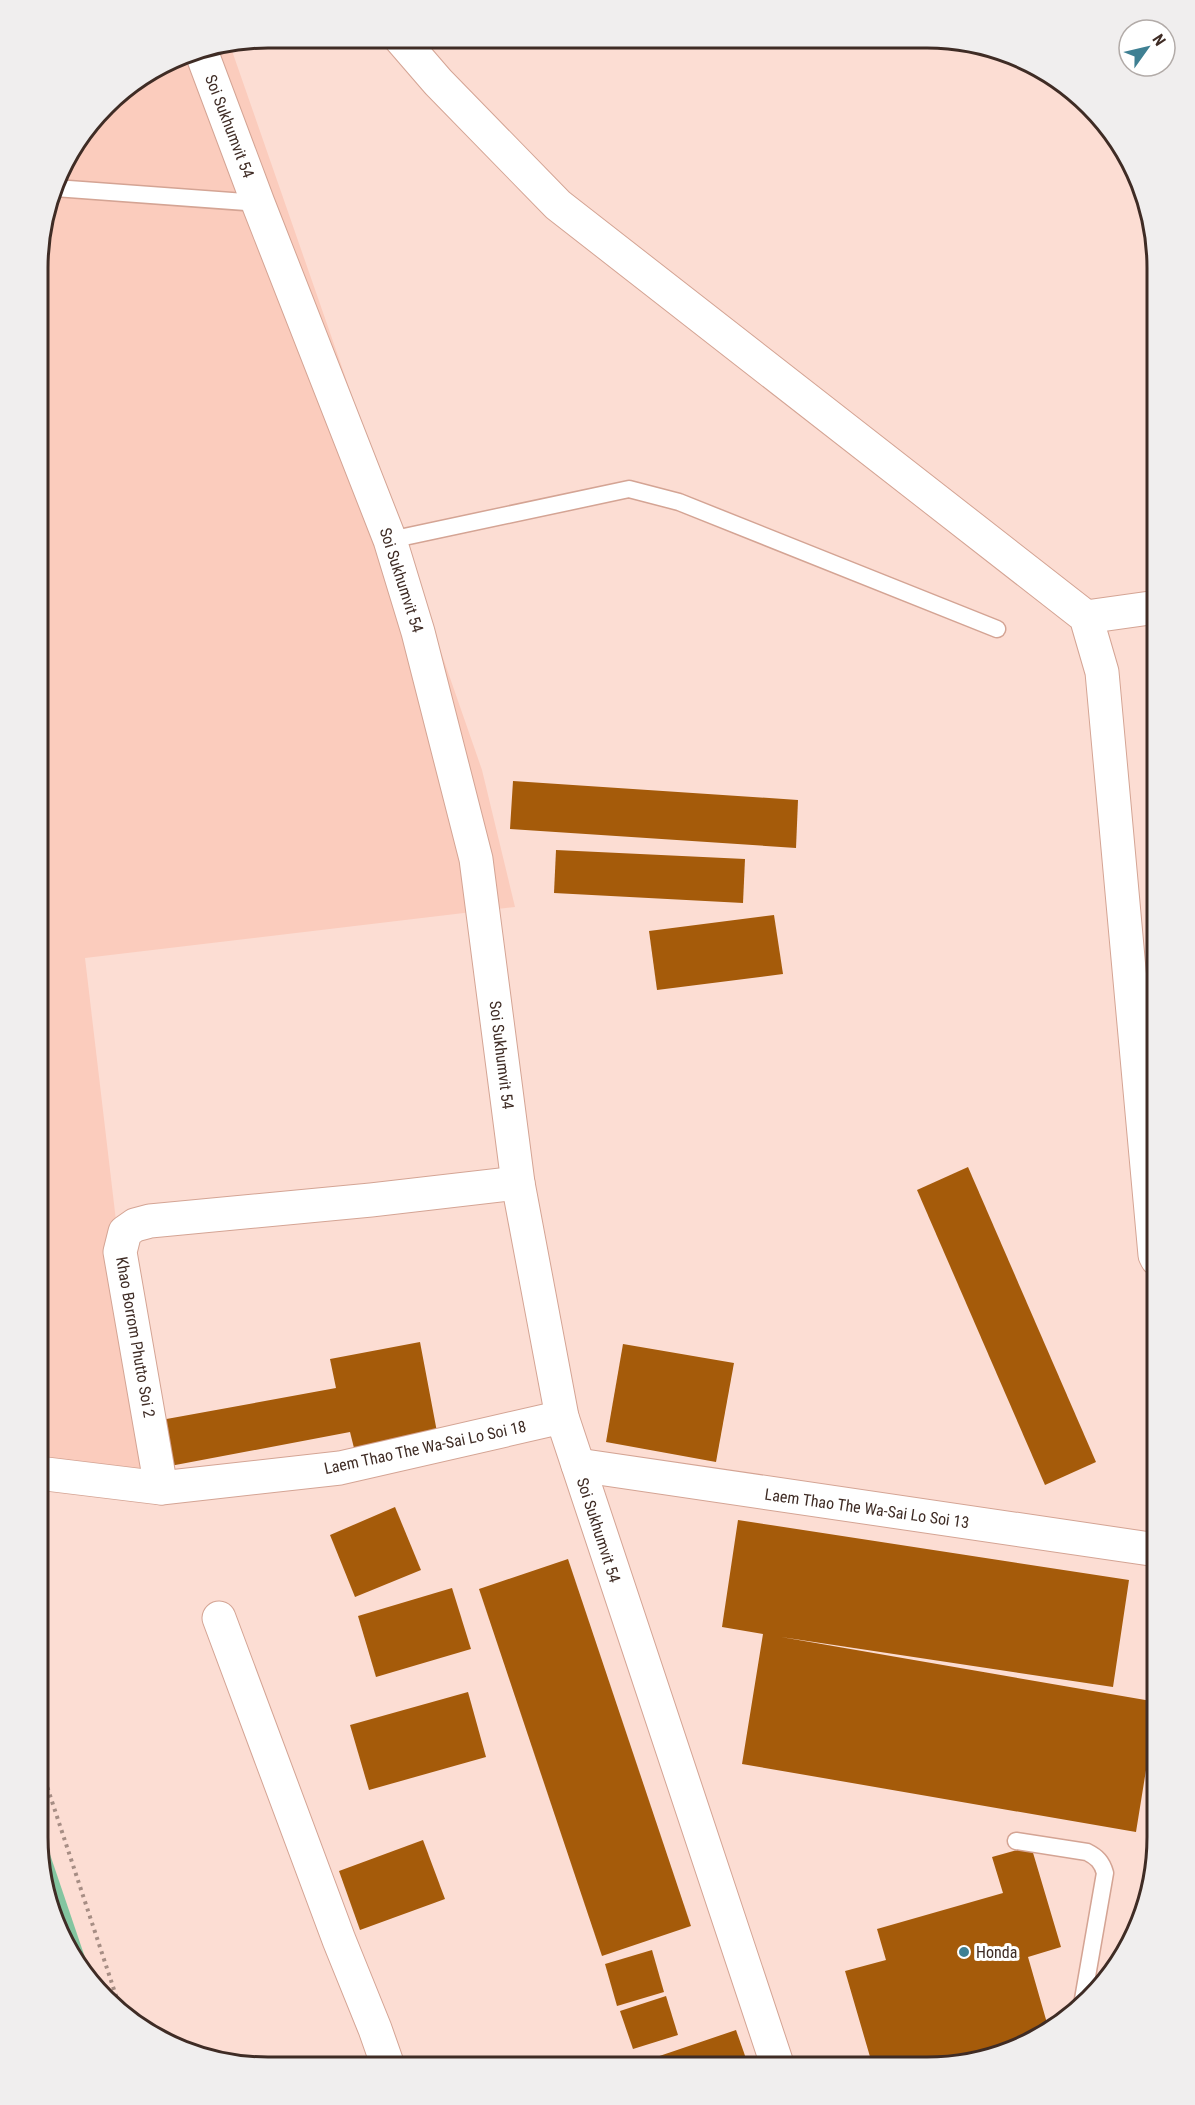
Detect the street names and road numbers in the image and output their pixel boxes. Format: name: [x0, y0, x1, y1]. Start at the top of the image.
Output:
street label: Soi Sukhumvit 54: [201, 72, 258, 181]
street label: Soi Sukhumvit 54: [376, 525, 427, 635]
street label: Soi Sukhumvit 54: [485, 1000, 518, 1110]
street label: Khao Borrom Phutto Soi 2: [112, 1255, 159, 1419]
street label: Laem Thao The Wa-Sai Lo Soi 18: [322, 1417, 528, 1478]
street label: Soi Sukhumvit 54: [573, 1475, 624, 1585]
street label: Laem Thao The Wa-Sai Lo Soi 13: [764, 1485, 970, 1532]

